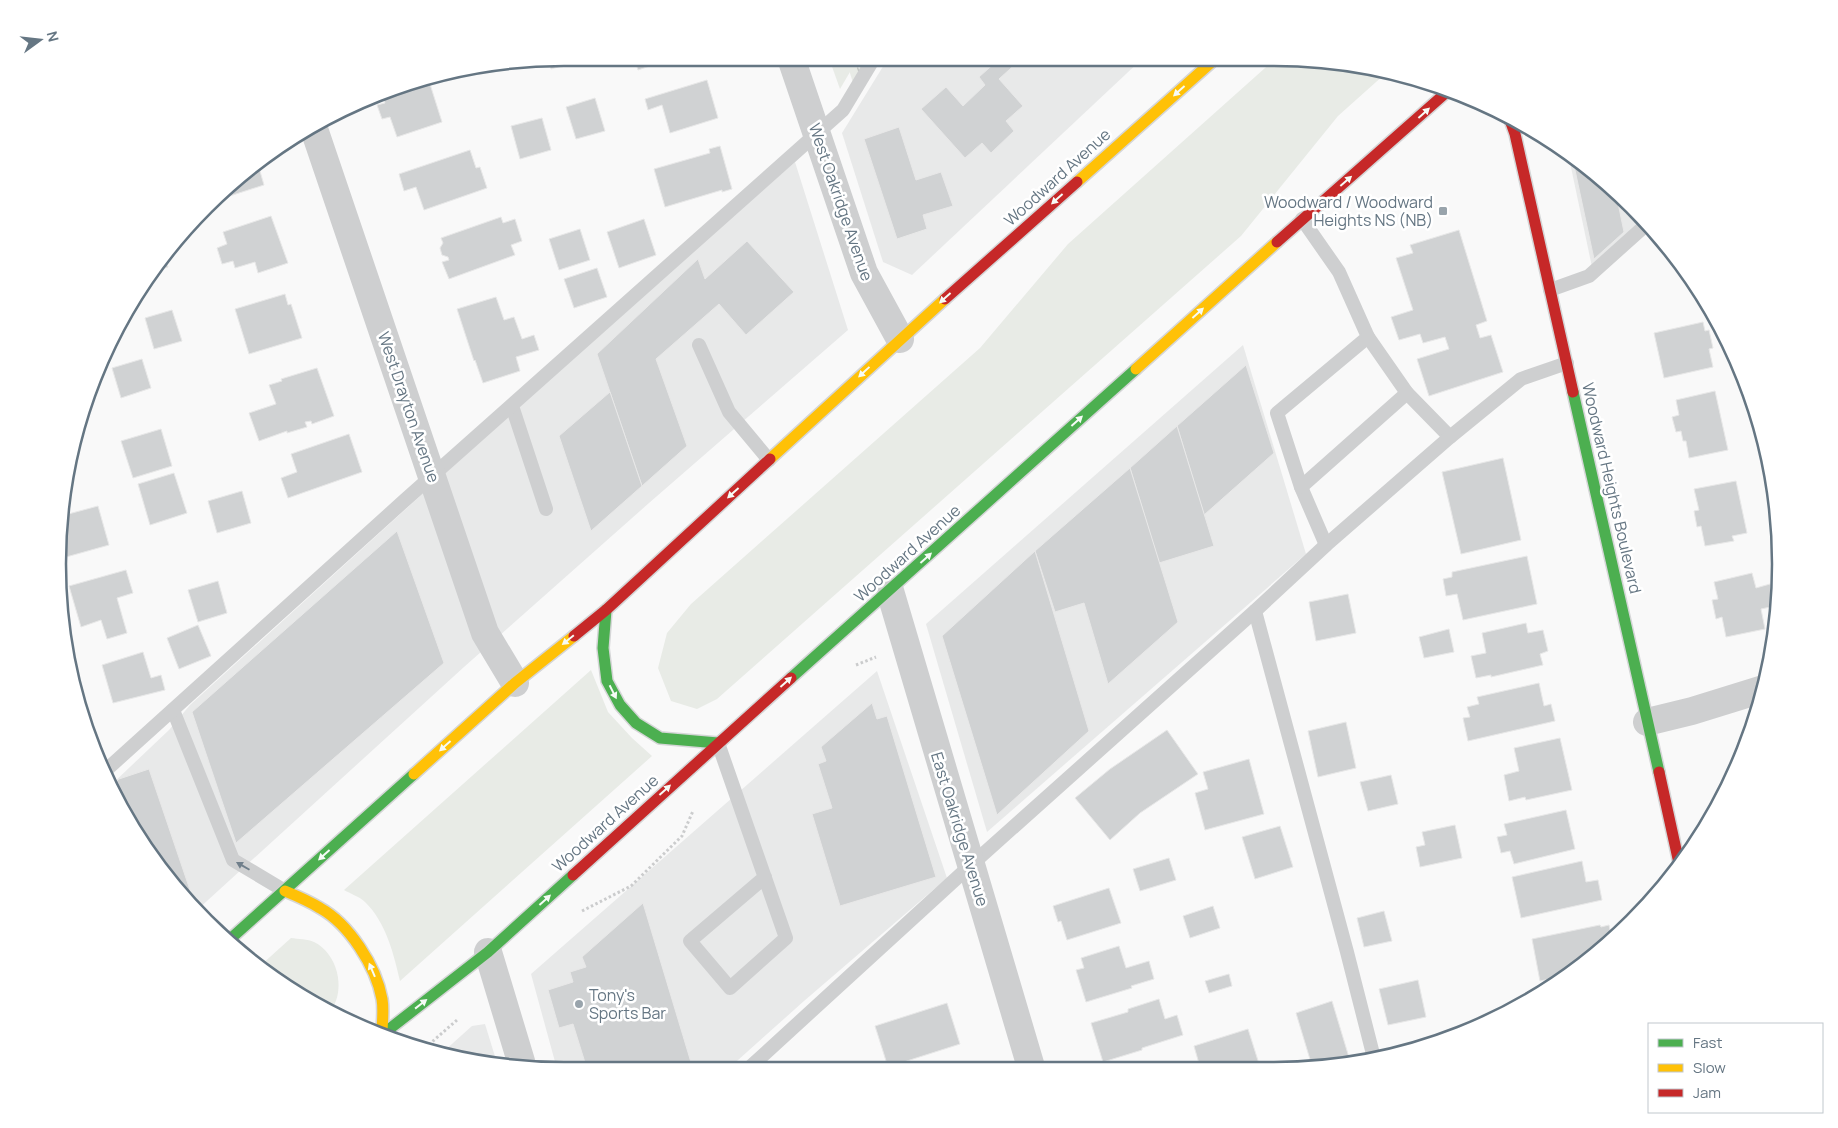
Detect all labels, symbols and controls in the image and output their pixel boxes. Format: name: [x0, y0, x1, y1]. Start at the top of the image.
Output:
north arrow: [15, 15, 65, 65]
text: N: [43, 29, 64, 44]
one-way arrow: [1172, 86, 1185, 97]
one-way arrow: [1418, 107, 1430, 119]
street label: West Oakridge Avenue: [804, 120, 878, 284]
street label: Woodward Avenue: [999, 123, 1115, 231]
one-way arrow: [1339, 176, 1352, 187]
place label: Woodward / Woodward Heights NS (NB): [1264, 191, 1433, 231]
one-way arrow: [1052, 193, 1064, 205]
marker: Woodward / Woodward Heights NS (NB): [1437, 205, 1449, 217]
one-way arrow: [939, 293, 952, 304]
one-way arrow: [1192, 307, 1205, 318]
street label: West Drayton Avenue: [373, 329, 445, 485]
one-way arrow: [858, 367, 870, 378]
street label: Woodward Heights Boulevard: [1577, 380, 1647, 596]
one-way arrow: [1071, 416, 1084, 427]
one-way arrow: [728, 487, 740, 499]
street label: Woodward Avenue: [849, 499, 965, 607]
one-way arrow: [919, 552, 931, 564]
one-way arrow: [562, 635, 575, 646]
one-way arrow: [780, 676, 792, 688]
one-way arrow: [609, 684, 617, 699]
one-way arrow: [439, 740, 451, 752]
street label: East Oakridge Avenue: [926, 749, 994, 909]
street label: Woodward Avenue: [547, 769, 663, 877]
one-way arrow: [659, 784, 671, 796]
one-way arrow: [319, 849, 331, 861]
one-way arrow: [235, 862, 250, 870]
one-way arrow: [539, 894, 551, 906]
one-way arrow: [367, 963, 375, 977]
place label: Tony's Sports Bar: [589, 984, 666, 1024]
marker: Tony's Sports Bar: [573, 998, 585, 1010]
one-way arrow: [414, 999, 427, 1010]
legend: [1648, 1023, 1823, 1113]
text: Fast: [1693, 1032, 1722, 1053]
text: Slow: [1693, 1057, 1726, 1078]
text: Jam: [1693, 1082, 1721, 1103]

